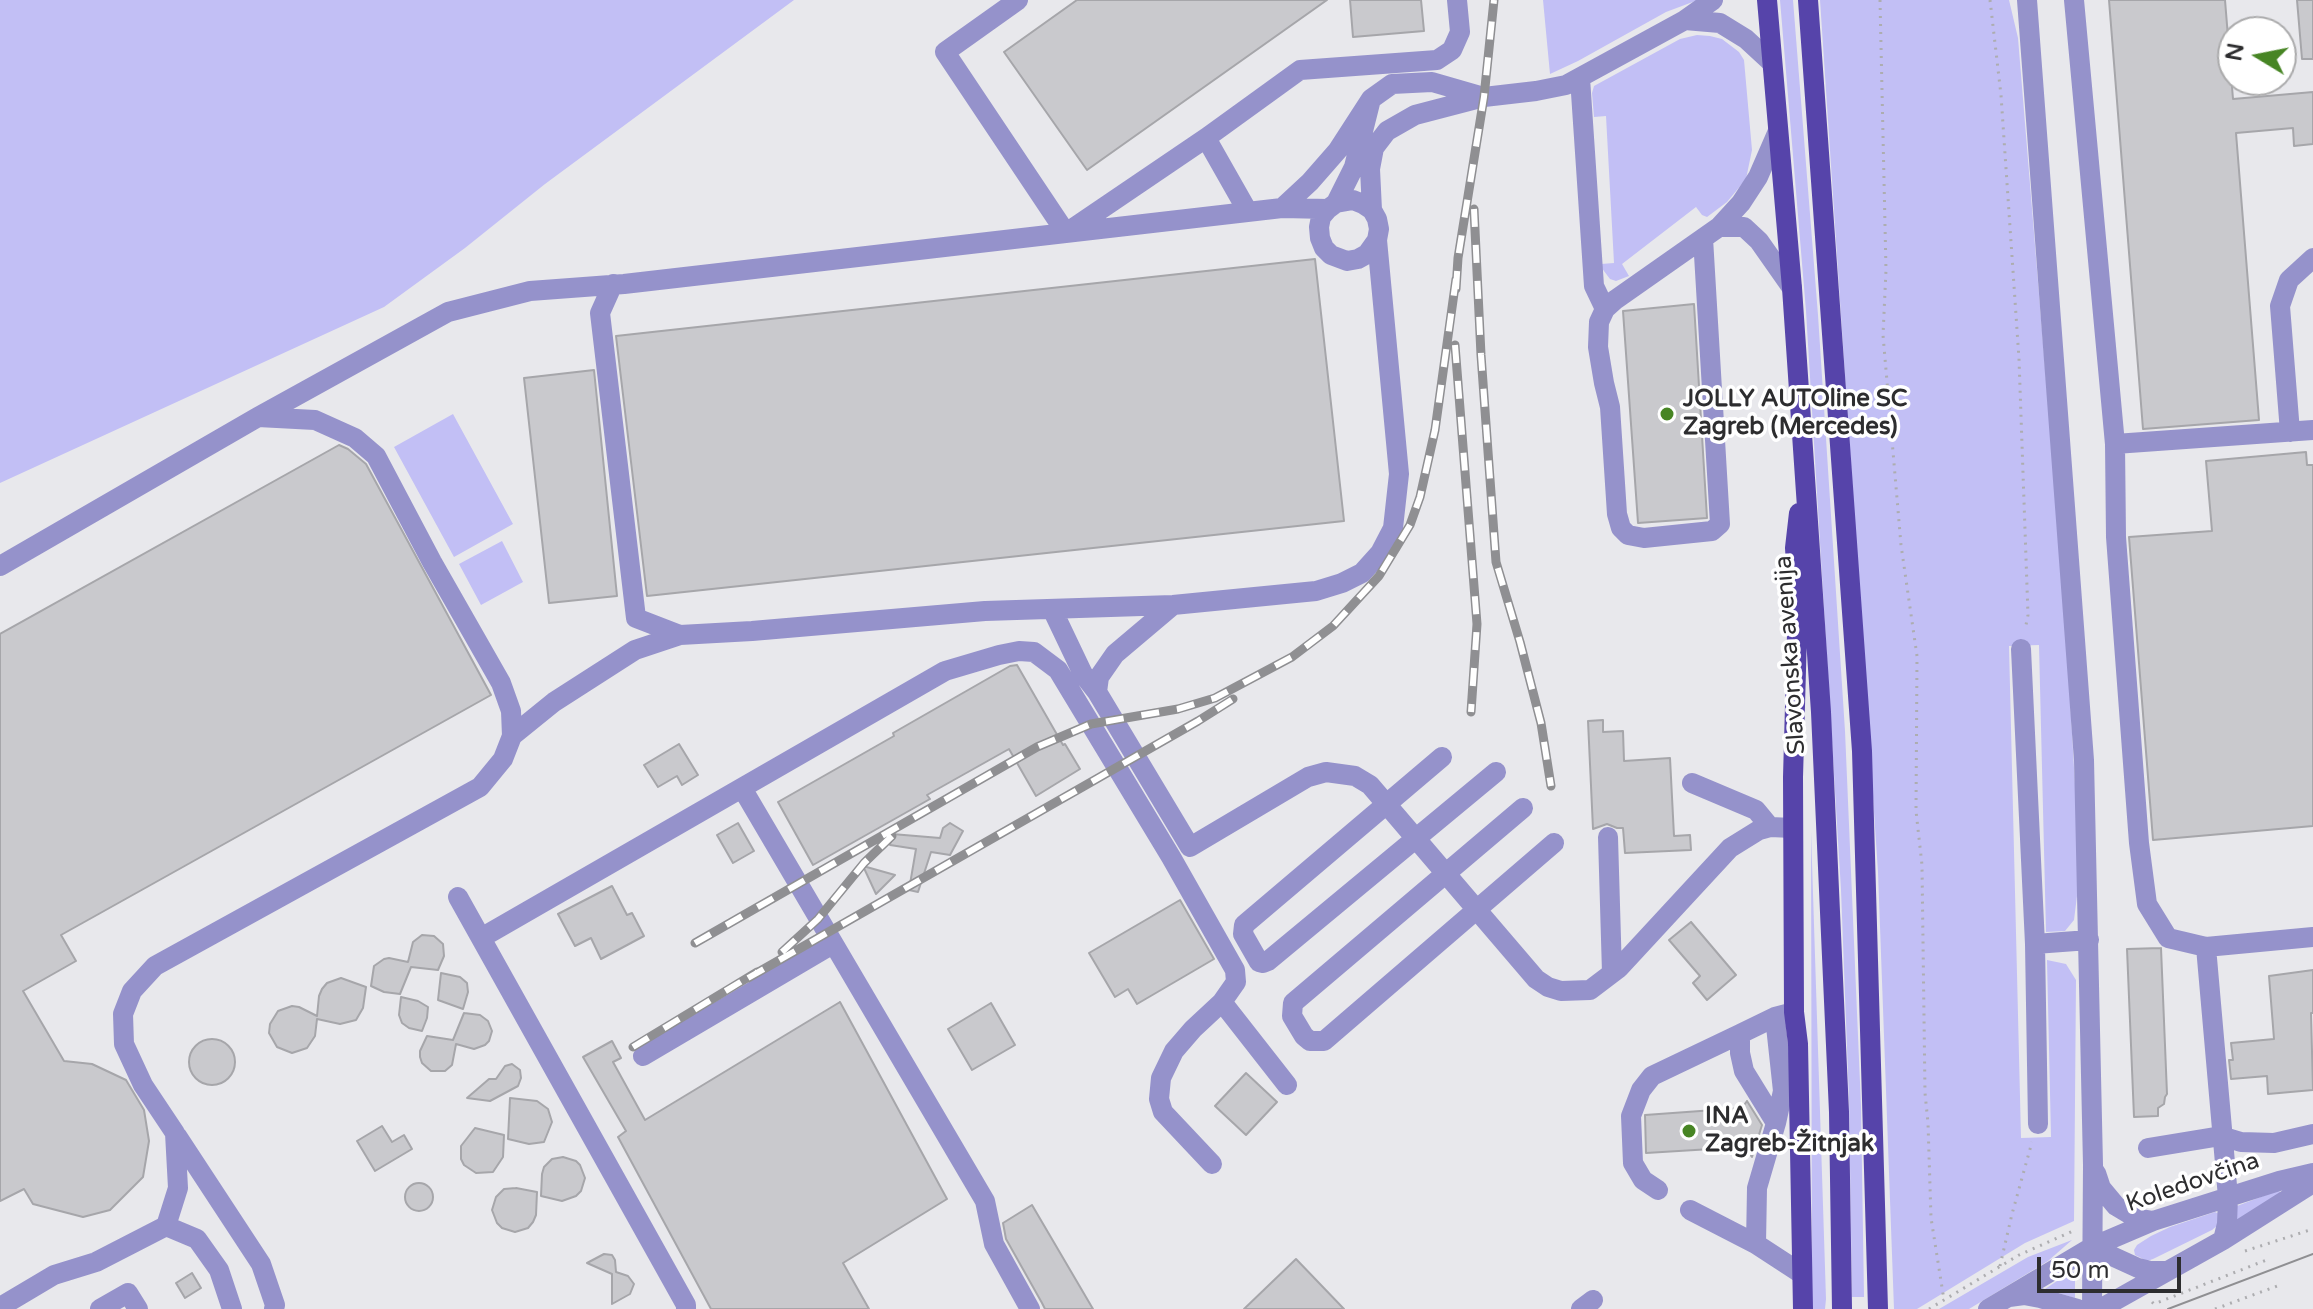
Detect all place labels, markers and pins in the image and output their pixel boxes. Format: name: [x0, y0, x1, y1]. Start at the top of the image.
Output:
place label: JOLLY AUTOline SC Zagreb (Mercedes): [1683, 386, 1908, 442]
marker: JOLLY AUTOline SC Zagreb (Mercedes): [1658, 405, 1676, 423]
place label: INA Zagreb-Žitnjak: [1705, 1103, 1874, 1159]
marker: INA Zagreb-Žitnjak: [1680, 1122, 1698, 1140]

